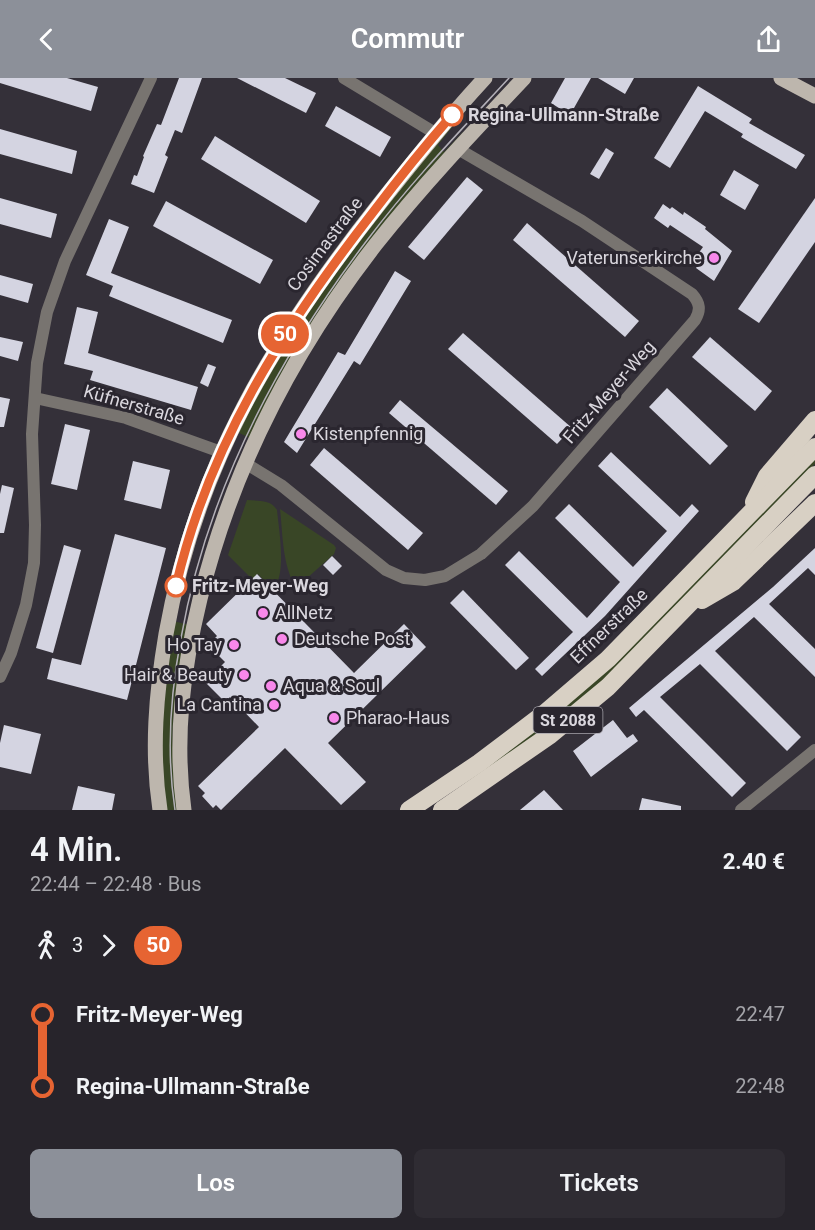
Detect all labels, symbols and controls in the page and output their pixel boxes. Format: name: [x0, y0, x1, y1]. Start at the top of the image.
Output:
icon: back: [30, 23, 63, 56]
text: Commutr: [351, 23, 464, 55]
icon: share: [752, 23, 785, 56]
marker: Regina-Ullmann-Straße: [441, 104, 463, 126]
place label: Regina-Ullmann-Straße: [468, 104, 659, 125]
street label: Cosimastraße: [282, 193, 367, 295]
place label: Vaterunserkirche: [567, 247, 702, 268]
marker: Vaterunserkirche: [707, 251, 721, 265]
line badge: 50: [258, 314, 312, 354]
text: 50: [273, 322, 297, 346]
street label: Fritz-Meyer-Weg: [558, 336, 659, 447]
street label: Küfnerstraße: [81, 380, 187, 429]
place label: Kistenpfennig: [313, 423, 423, 444]
marker: Kistenpfennig: [294, 427, 308, 441]
marker: Fritz-Meyer-Weg: [165, 575, 187, 597]
place label: Fritz-Meyer-Weg: [192, 575, 329, 596]
street label: Effnerstraße: [566, 584, 652, 668]
place label: AllNetz: [275, 602, 333, 623]
marker: AllNetz: [256, 606, 270, 620]
place label: Deutsche Post: [294, 628, 411, 649]
marker: Deutsche Post: [275, 632, 289, 646]
place label: Ho Tay: [167, 634, 222, 655]
marker: Ho Tay: [227, 638, 241, 652]
place label: Hair & Beauty: [124, 664, 232, 685]
marker: Hair & Beauty: [237, 668, 251, 682]
place label: Aqua & Soul: [283, 675, 380, 696]
marker: Aqua & Soul: [264, 679, 278, 693]
place label: La Cantina: [177, 694, 262, 715]
marker: La Cantina: [267, 698, 281, 712]
place label: Pharao-Haus: [346, 707, 450, 728]
road number: St 2088: [534, 707, 602, 733]
marker: Pharao-Haus: [327, 711, 341, 725]
text: 4 Min.: [30, 830, 122, 869]
text: 2.40 €: [723, 849, 785, 874]
text: 22:44 – 22:48 · Bus: [30, 872, 202, 896]
icon: walk: [30, 929, 63, 962]
icon: forward: [92, 929, 125, 962]
text: 3: [72, 933, 83, 957]
text: 50: [146, 933, 170, 957]
text: Fritz-Meyer-Weg: [76, 1002, 243, 1027]
text: 22:47: [735, 1002, 785, 1026]
text: Regina-Ullmann-Straße: [76, 1074, 310, 1099]
text: 22:48: [735, 1074, 785, 1098]
button: Los: [30, 1149, 402, 1218]
button: Tickets: [414, 1149, 785, 1218]

